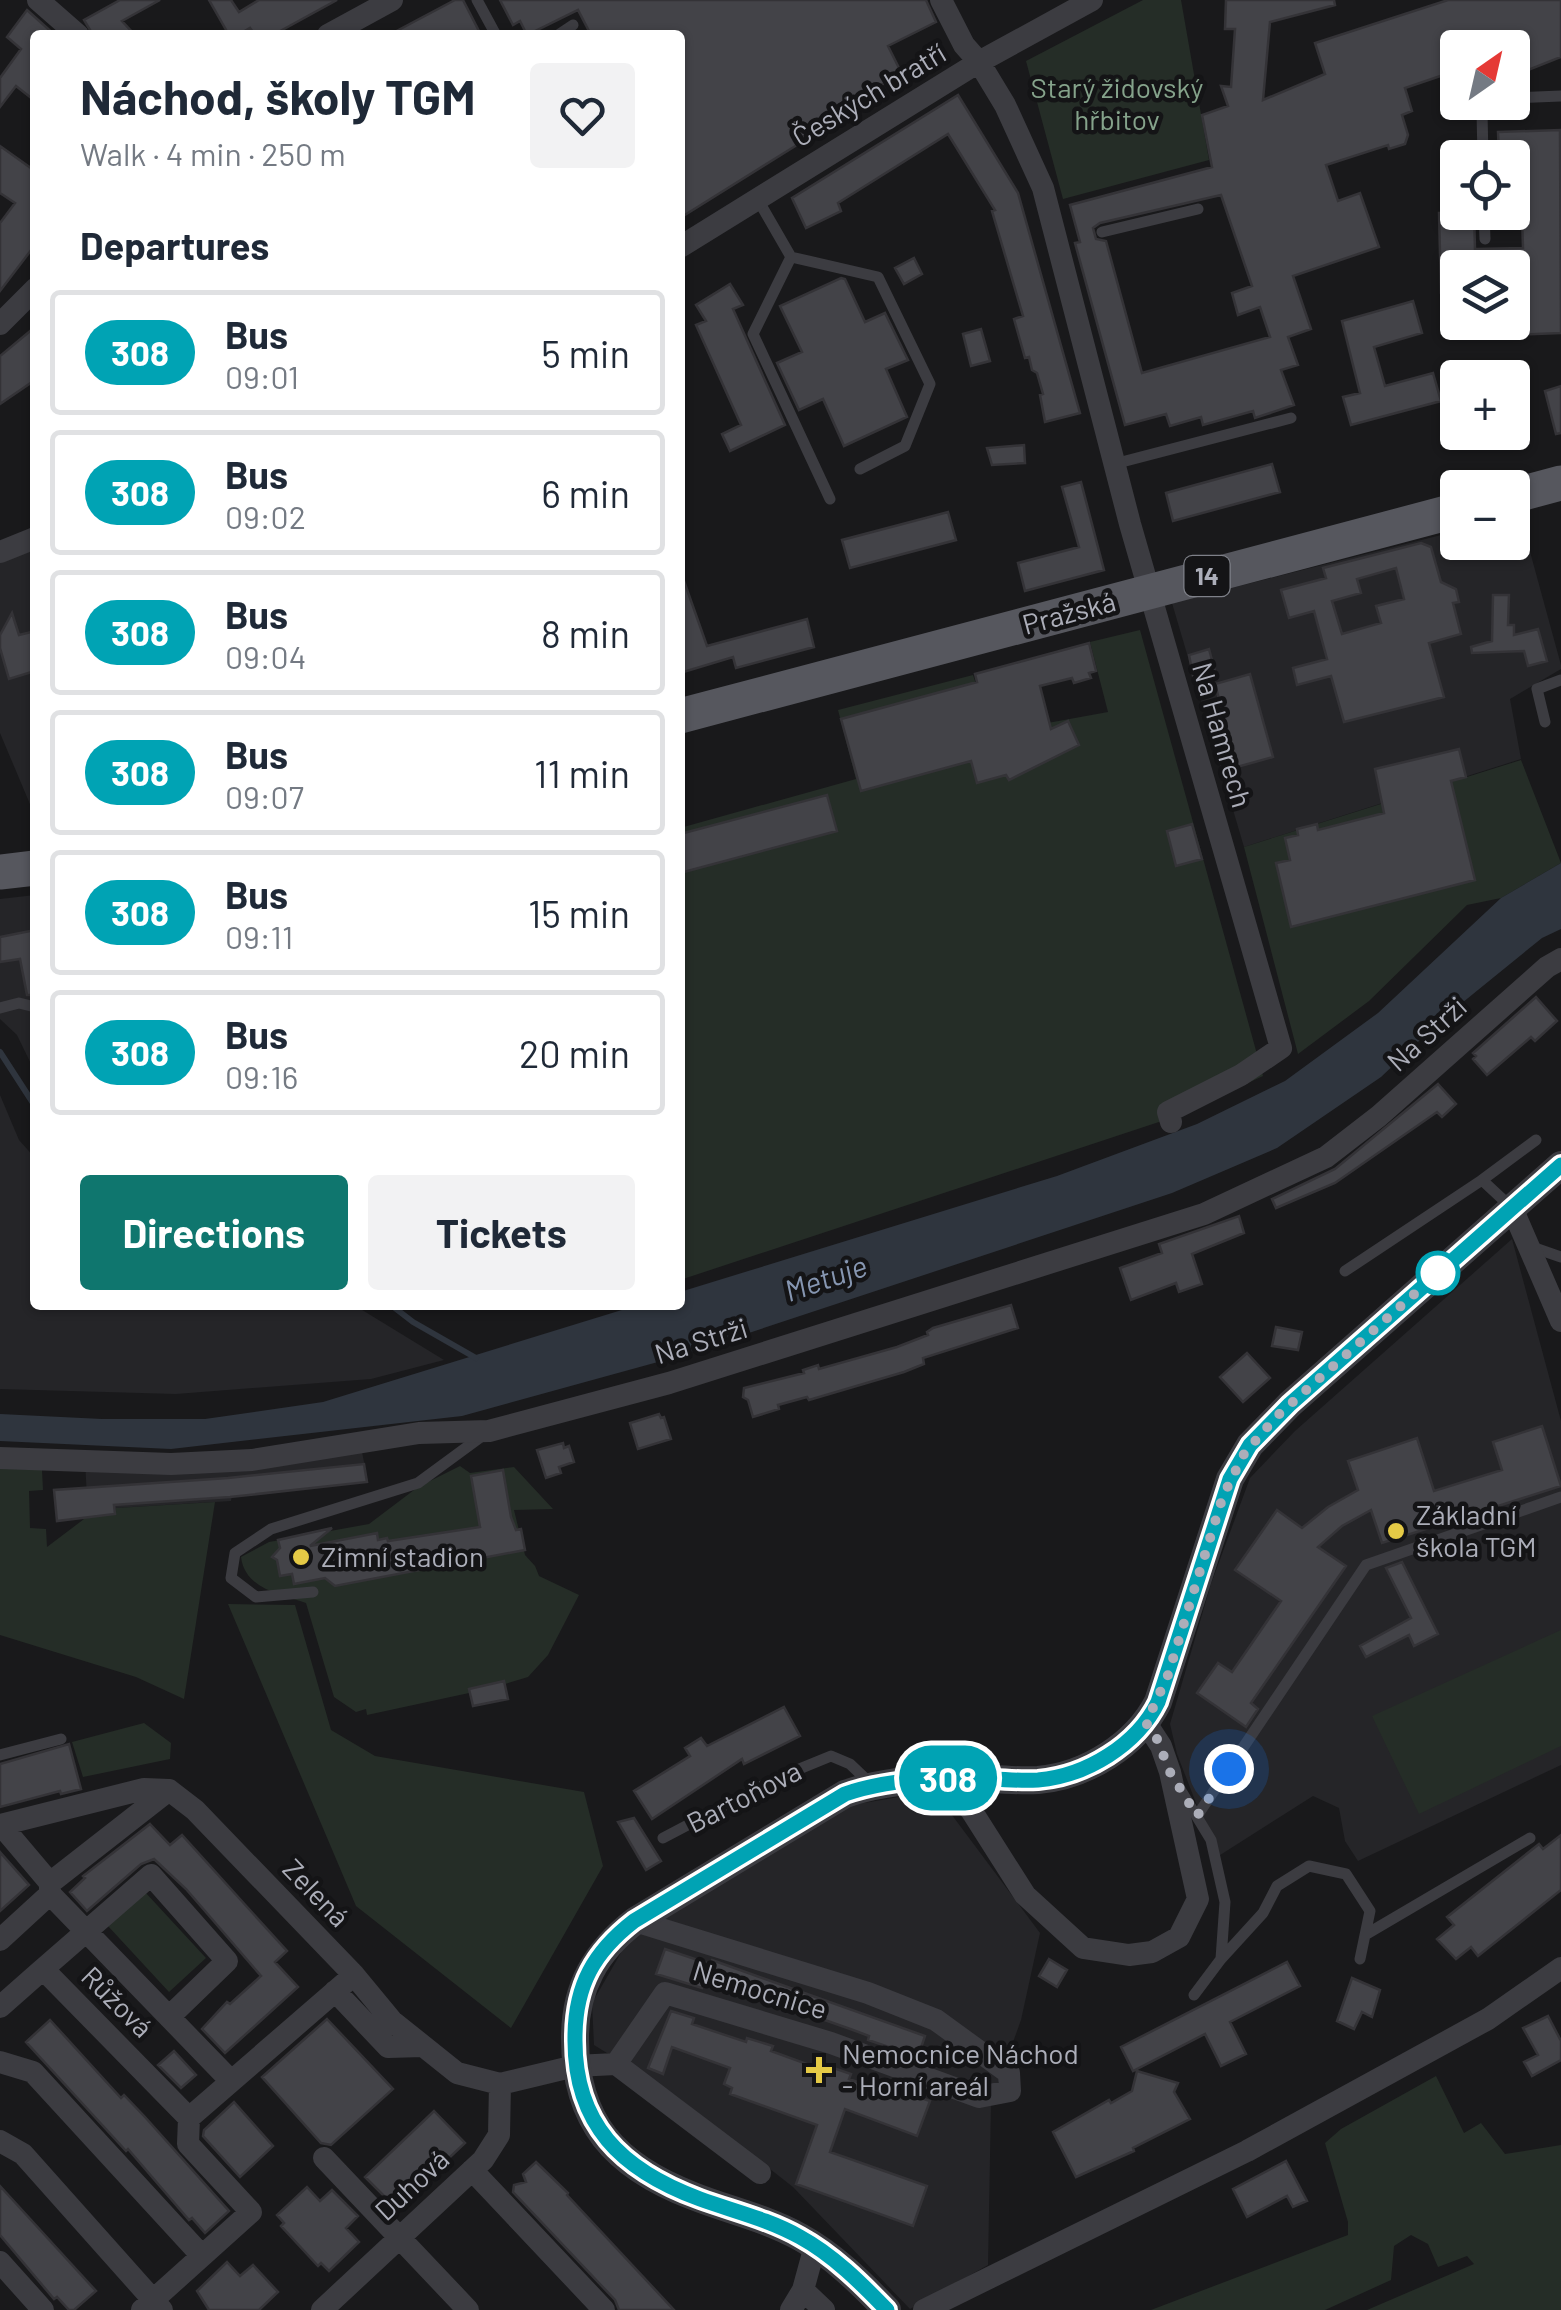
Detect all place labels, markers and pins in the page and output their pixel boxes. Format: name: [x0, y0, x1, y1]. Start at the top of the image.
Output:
unlabelled marker: [1417, 1252, 1459, 1294]
place label: Základní škola TGM: [1416, 1497, 1536, 1563]
marker: Základní škola TGM: [1385, 1520, 1407, 1542]
place label: Zimní stadion: [321, 1539, 484, 1573]
marker: Zimní stadion: [290, 1546, 312, 1568]
place label: Nemocnice Náchod - Horní areál: [842, 2036, 1079, 2102]
marker: Nemocnice Náchod - Horní areál: [806, 2057, 832, 2083]

